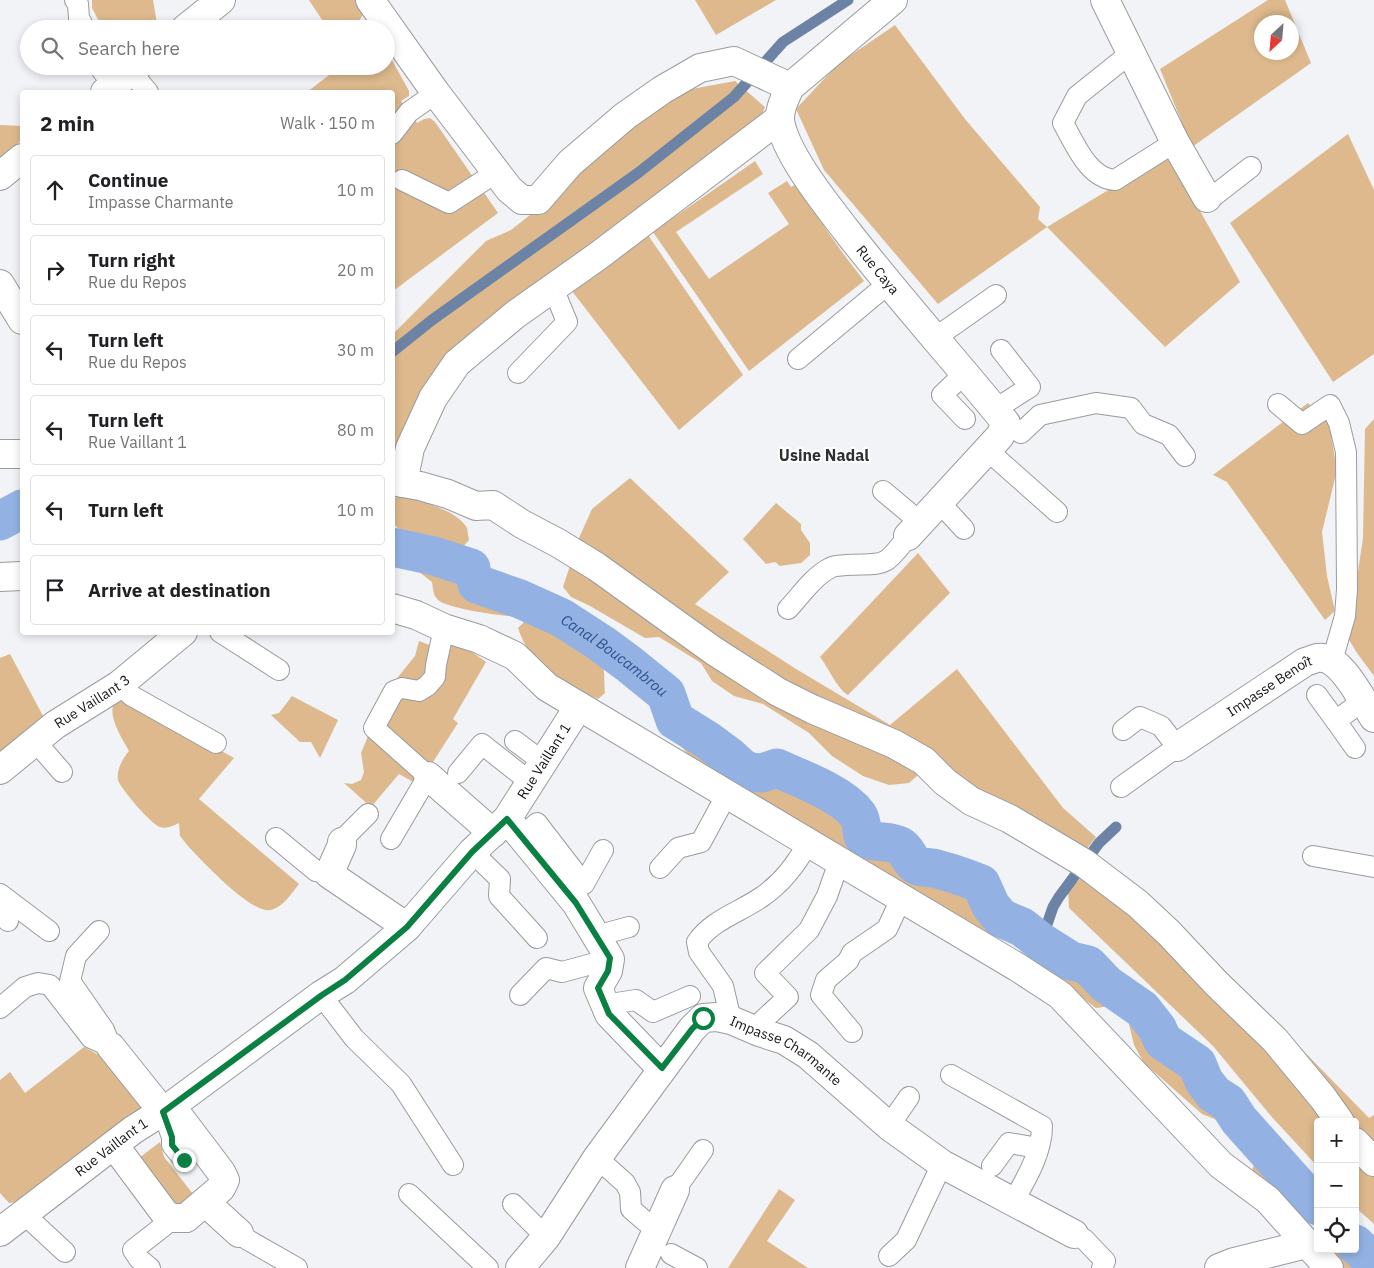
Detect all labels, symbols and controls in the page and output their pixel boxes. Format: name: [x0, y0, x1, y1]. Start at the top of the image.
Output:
north arrow: [1254, 15, 1299, 60]
search box: [20, 20, 395, 75]
icon: search: [38, 34, 66, 62]
text: Search here: [78, 36, 180, 60]
text: 2 min: [40, 109, 95, 137]
text: Walk · 150 m: [280, 113, 375, 133]
text: Continue: [88, 168, 168, 192]
icon: ahead: [41, 176, 69, 204]
text: 10 m: [337, 180, 374, 200]
text: Impasse Charmante: [88, 192, 234, 212]
street label: Rue Caya: [852, 242, 904, 299]
text: Turn right: [88, 248, 175, 272]
icon: right: [41, 256, 69, 284]
text: 20 m: [337, 260, 374, 280]
text: Rue du Repos: [88, 272, 187, 292]
text: Turn left: [88, 328, 164, 352]
icon: left: [41, 336, 69, 364]
text: 30 m: [337, 340, 374, 360]
text: Rue du Repos: [88, 352, 187, 372]
text: Turn left: [88, 408, 164, 432]
icon: left: [41, 416, 69, 444]
text: 80 m: [337, 420, 374, 440]
text: Rue Vaillant 1: [88, 432, 187, 452]
district label: Usine Nadal: [779, 445, 869, 465]
icon: left: [41, 496, 69, 524]
text: Turn left: [88, 498, 164, 522]
text: 10 m: [337, 500, 374, 520]
icon: arrive: [41, 576, 69, 604]
text: Arrive at destination: [88, 578, 271, 602]
water label: Canal Boucambrou: [557, 610, 672, 701]
street label: Impasse Benoît: [1223, 651, 1315, 720]
street label: Rue Vaillant 3: [51, 671, 134, 732]
street label: Rue Vaillant 1: [513, 720, 575, 803]
route start: [692, 1007, 715, 1030]
street label: Impasse Charmante: [727, 1012, 846, 1090]
street label: Rue Vaillant 1: [71, 1114, 151, 1180]
map controls: [1314, 1118, 1359, 1253]
button: +: [1314, 1118, 1359, 1163]
route end: [173, 1149, 196, 1172]
button: −: [1314, 1163, 1359, 1208]
button: locate: [1314, 1208, 1359, 1253]

